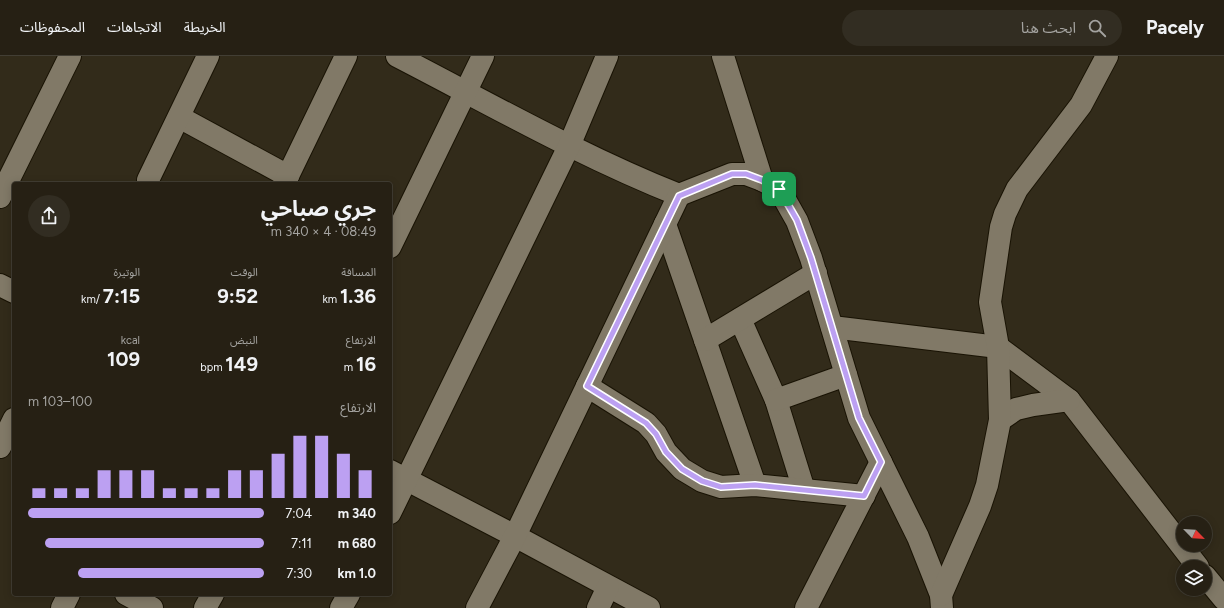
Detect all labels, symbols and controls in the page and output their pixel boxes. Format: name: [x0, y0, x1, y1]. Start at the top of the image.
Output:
search box: [842, 10, 1122, 46]
text: Pacely: [1146, 16, 1204, 39]
icon: search: [1086, 17, 1108, 39]
text: المحفوظات: [20, 19, 85, 36]
text: الاتجاهات: [107, 19, 162, 36]
text: الخريطة: [184, 19, 226, 36]
text: ابحث هنا: [1021, 19, 1076, 37]
pin: [762, 172, 796, 206]
icon: arrive: [768, 178, 790, 200]
button: share: [28, 195, 70, 237]
text: جري صباحي: [261, 195, 376, 222]
text: 08:49 · 4 × 340 m: [271, 224, 376, 239]
text: الوتيرة: [114, 266, 140, 279]
text: الوقت: [230, 266, 258, 279]
text: المسافة: [341, 266, 376, 279]
text: 7:15: [103, 284, 140, 308]
text: 9:52: [217, 284, 258, 308]
text: 1.36: [340, 284, 376, 308]
text: /km: [81, 293, 103, 306]
text: km: [322, 293, 340, 306]
text: kcal: [121, 334, 140, 347]
text: النبض: [230, 334, 258, 347]
text: الارتفاع: [346, 334, 376, 347]
text: 109: [107, 347, 140, 371]
text: 149: [225, 352, 258, 376]
text: 16: [356, 352, 376, 376]
text: bpm: [200, 361, 225, 374]
text: m: [344, 361, 356, 374]
text: 100–103 m: [28, 394, 92, 409]
text: الارتفاع: [340, 400, 376, 415]
text: 7:04: [285, 506, 312, 521]
text: 340 m: [338, 506, 376, 521]
north arrow: [1176, 516, 1212, 552]
map controls: [1176, 516, 1212, 596]
text: 7:11: [291, 536, 312, 551]
text: 680 m: [338, 536, 376, 551]
button: layers: [1176, 560, 1212, 596]
text: 7:30: [286, 566, 312, 581]
text: 1.0 km: [337, 566, 376, 581]

